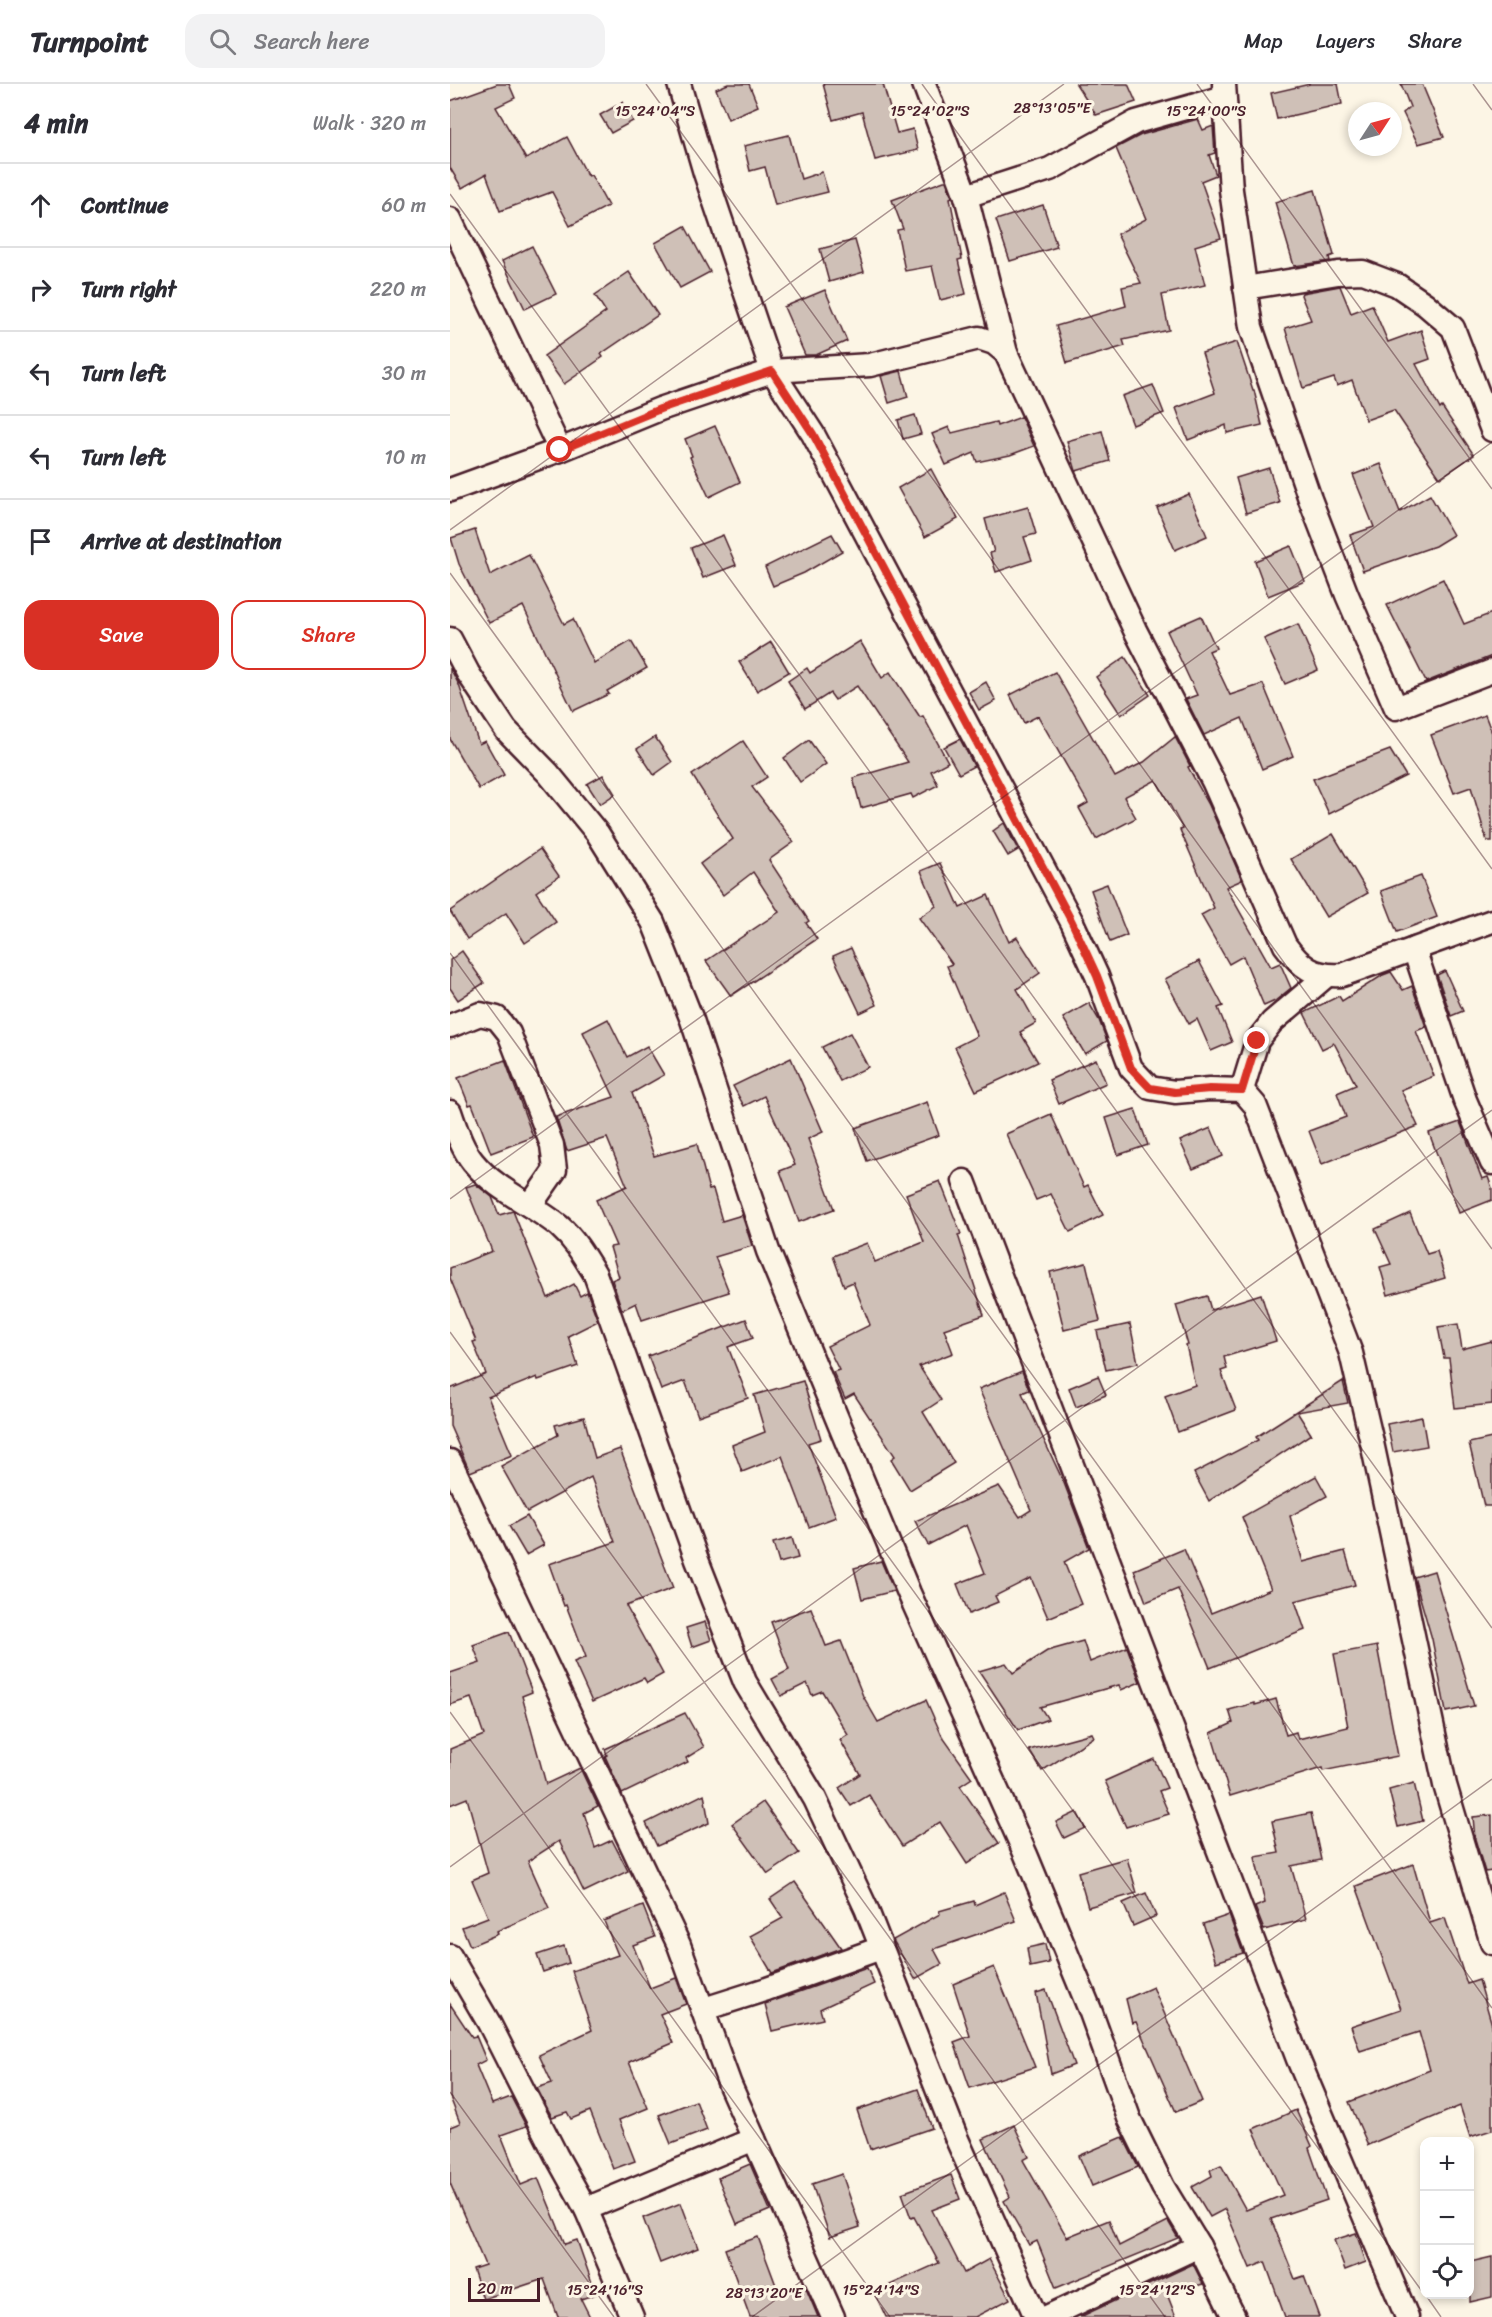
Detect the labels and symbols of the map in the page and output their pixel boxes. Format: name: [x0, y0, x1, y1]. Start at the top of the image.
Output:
text: 28°13'05"E: [1013, 95, 1092, 121]
text: 15°24'04"S: [615, 98, 696, 124]
text: 15°24'02"S: [890, 98, 970, 124]
text: 15°24'00"S: [1166, 98, 1247, 124]
north arrow: [1348, 102, 1402, 156]
route start: [546, 436, 572, 462]
route end: [1243, 1027, 1269, 1053]
scale bar: [468, 2275, 540, 2302]
text: 15°24'16"S: [567, 2277, 644, 2303]
text: 15°24'14"S: [842, 2277, 920, 2303]
text: 15°24'12"S: [1119, 2277, 1196, 2303]
text: 28°13'20"E: [725, 2280, 804, 2306]

